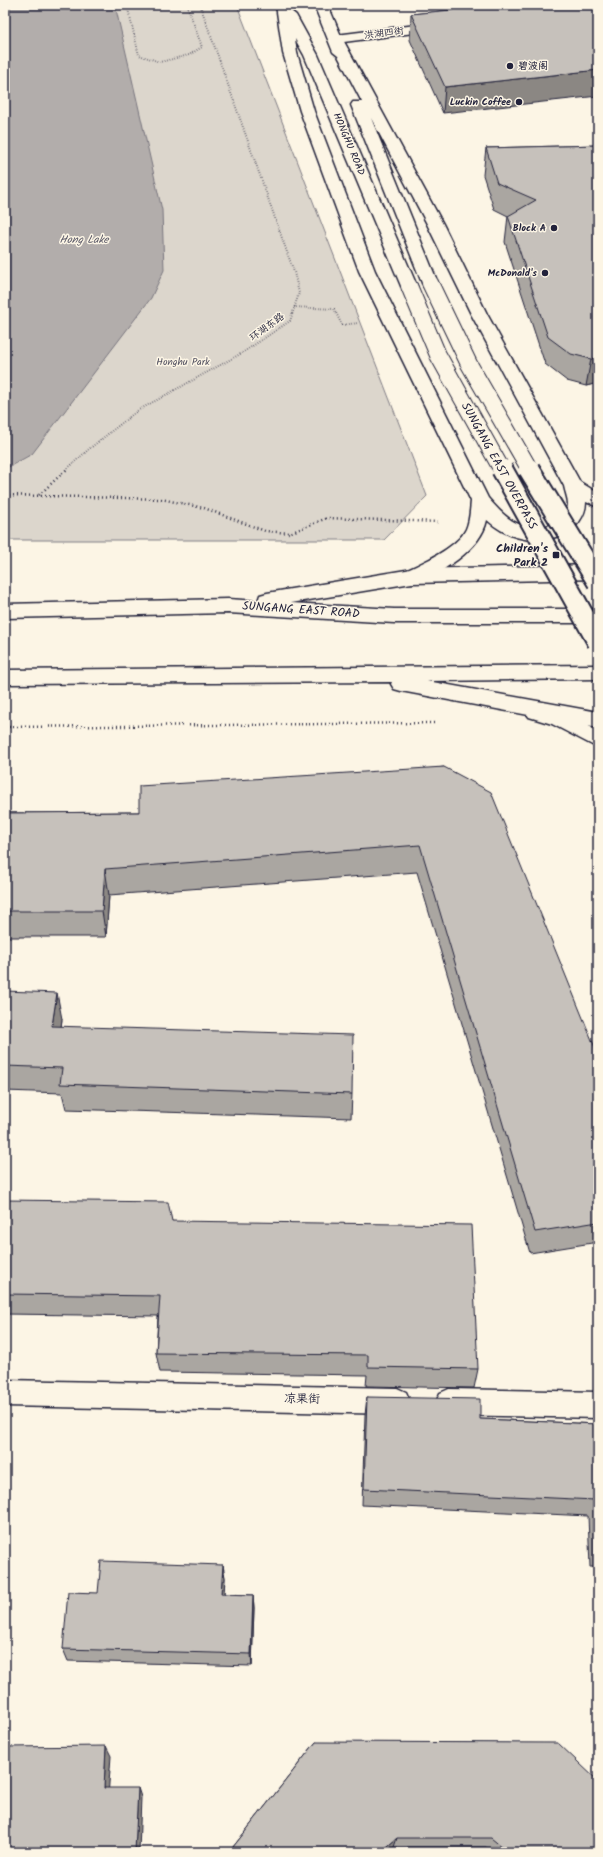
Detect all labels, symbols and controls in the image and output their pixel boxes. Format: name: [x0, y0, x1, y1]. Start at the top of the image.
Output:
street label: 洪湖四街: [363, 23, 405, 43]
place label: 碧波阁: [518, 58, 548, 74]
marker: 碧波阁: [505, 61, 515, 71]
place label: Luckin Coffee: [450, 94, 511, 110]
marker: Luckin Coffee: [514, 97, 524, 107]
street label: HONGHU ROAD: [329, 110, 370, 178]
place label: Block A: [513, 220, 546, 236]
marker: Block A: [549, 223, 559, 233]
water label: Hong Lake: [59, 231, 110, 249]
place label: McDonald's: [488, 265, 537, 281]
marker: McDonald's: [540, 268, 550, 278]
street label: 环湖东路: [246, 309, 288, 345]
park label: Honghu Park: [156, 354, 210, 370]
street label: SUNGANG EAST OVERPASS: [456, 399, 542, 534]
place label: Children's Park 2: [496, 539, 548, 572]
marker: Children's Park 2: [551, 550, 561, 560]
street label: SUNGANG EAST ROAD: [242, 596, 361, 624]
street label: 凉果街: [284, 1389, 320, 1409]

